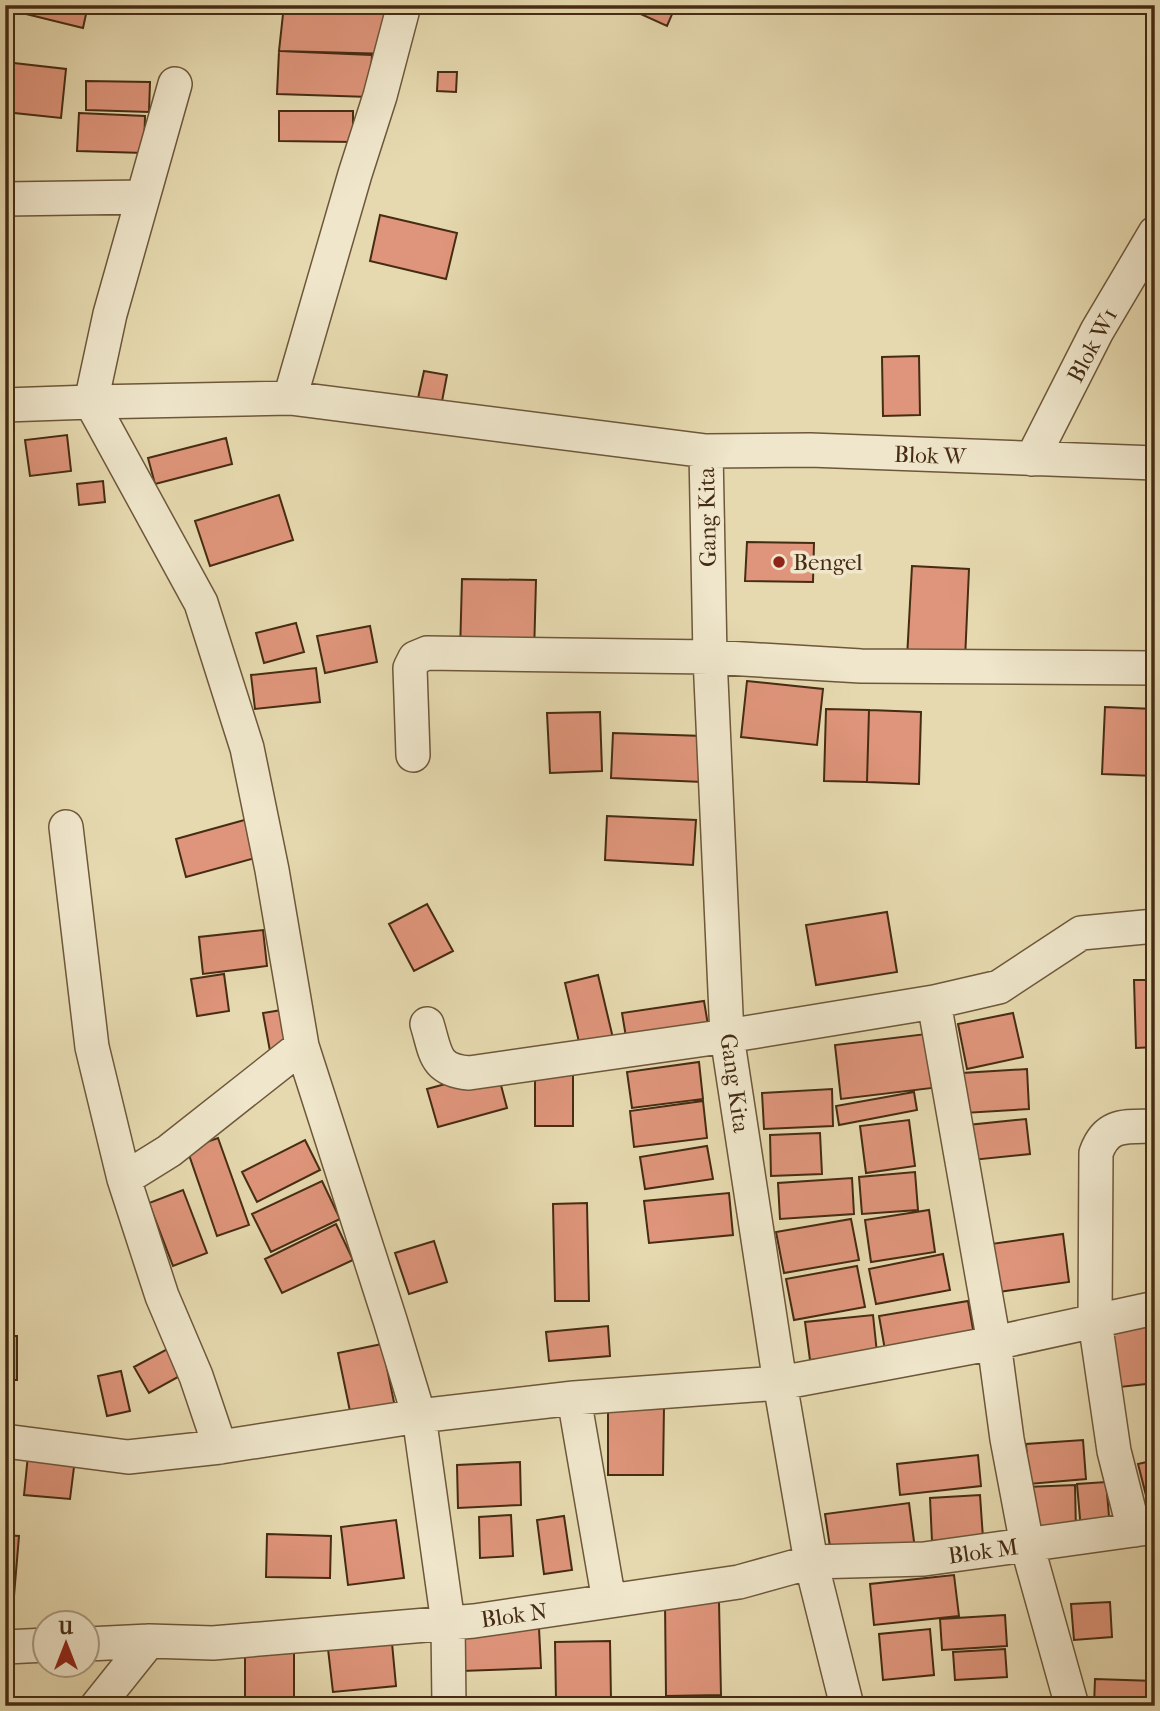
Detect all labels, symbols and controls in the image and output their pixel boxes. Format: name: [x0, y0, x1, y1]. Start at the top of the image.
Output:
street label: Blok W1: [1062, 303, 1123, 387]
street label: Blok W: [894, 441, 968, 470]
street label: Gang Kita: [693, 467, 722, 567]
place label: Bengel: [793, 549, 863, 576]
marker: Bengel: [771, 554, 787, 570]
street label: Gang Kita: [714, 1032, 755, 1135]
street label: Blok M: [946, 1533, 1020, 1570]
street label: Blok N: [479, 1597, 549, 1634]
north arrow: [32, 1610, 102, 1680]
text: U: [58, 1617, 74, 1639]

